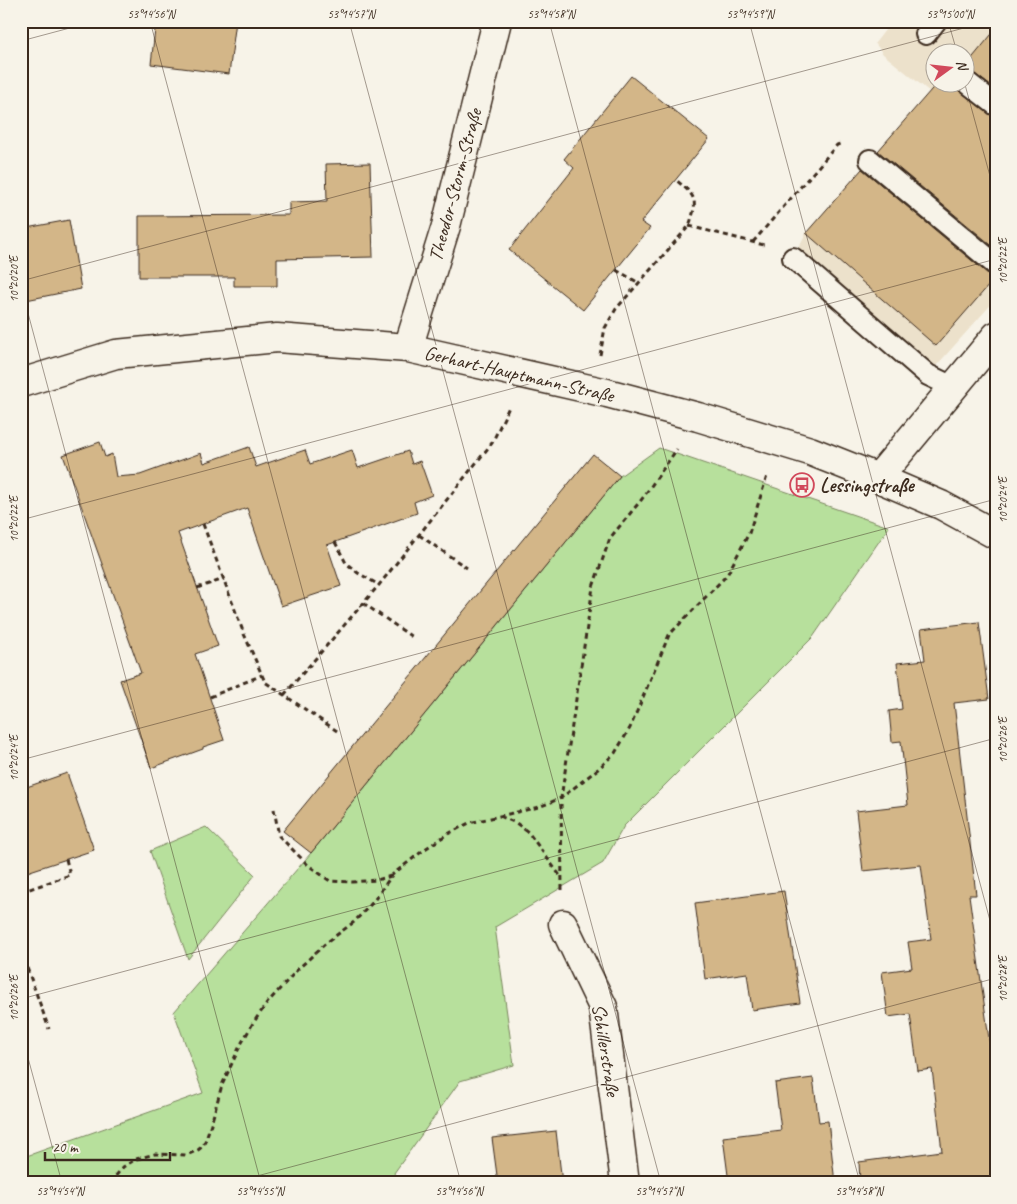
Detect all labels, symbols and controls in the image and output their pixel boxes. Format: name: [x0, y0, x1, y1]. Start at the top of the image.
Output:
text: 53°14'56"N: [127, 6, 176, 22]
text: 53°14'57"N: [327, 6, 376, 22]
text: 53°14'58"N: [527, 6, 576, 22]
text: 53°14'59"N: [726, 6, 775, 22]
text: 53°15'00"N: [926, 6, 975, 22]
north arrow: [924, 42, 974, 92]
text: N: [953, 58, 972, 73]
street label: Theodor-Storm-Straße: [423, 105, 488, 264]
text: 10°20'22"E: [995, 236, 1011, 284]
text: 10°20'20"E: [6, 254, 22, 302]
street label: Gerhart-Hauptmann-Straße: [422, 340, 618, 408]
bus stop icon: Lessingstraße: [789, 472, 815, 498]
place label: Lessingstraße: [820, 473, 916, 498]
text: 10°20'24"E: [995, 475, 1011, 523]
text: 10°20'22"E: [6, 494, 22, 542]
text: 10°20'26"E: [995, 715, 1011, 763]
text: 10°20'24"E: [6, 733, 22, 781]
text: 10°20'28"E: [995, 954, 1011, 1002]
text: 10°20'26"E: [6, 973, 22, 1021]
street label: Schillerstraße: [586, 1002, 626, 1099]
scale bar: [45, 1129, 170, 1161]
text: 20 m: [52, 1138, 79, 1157]
text: 53°14'54"N: [36, 1183, 85, 1199]
text: 53°14'55"N: [236, 1183, 285, 1199]
text: 53°14'56"N: [435, 1183, 484, 1199]
text: 53°14'57"N: [635, 1183, 684, 1199]
text: 53°14'58"N: [835, 1183, 884, 1199]

